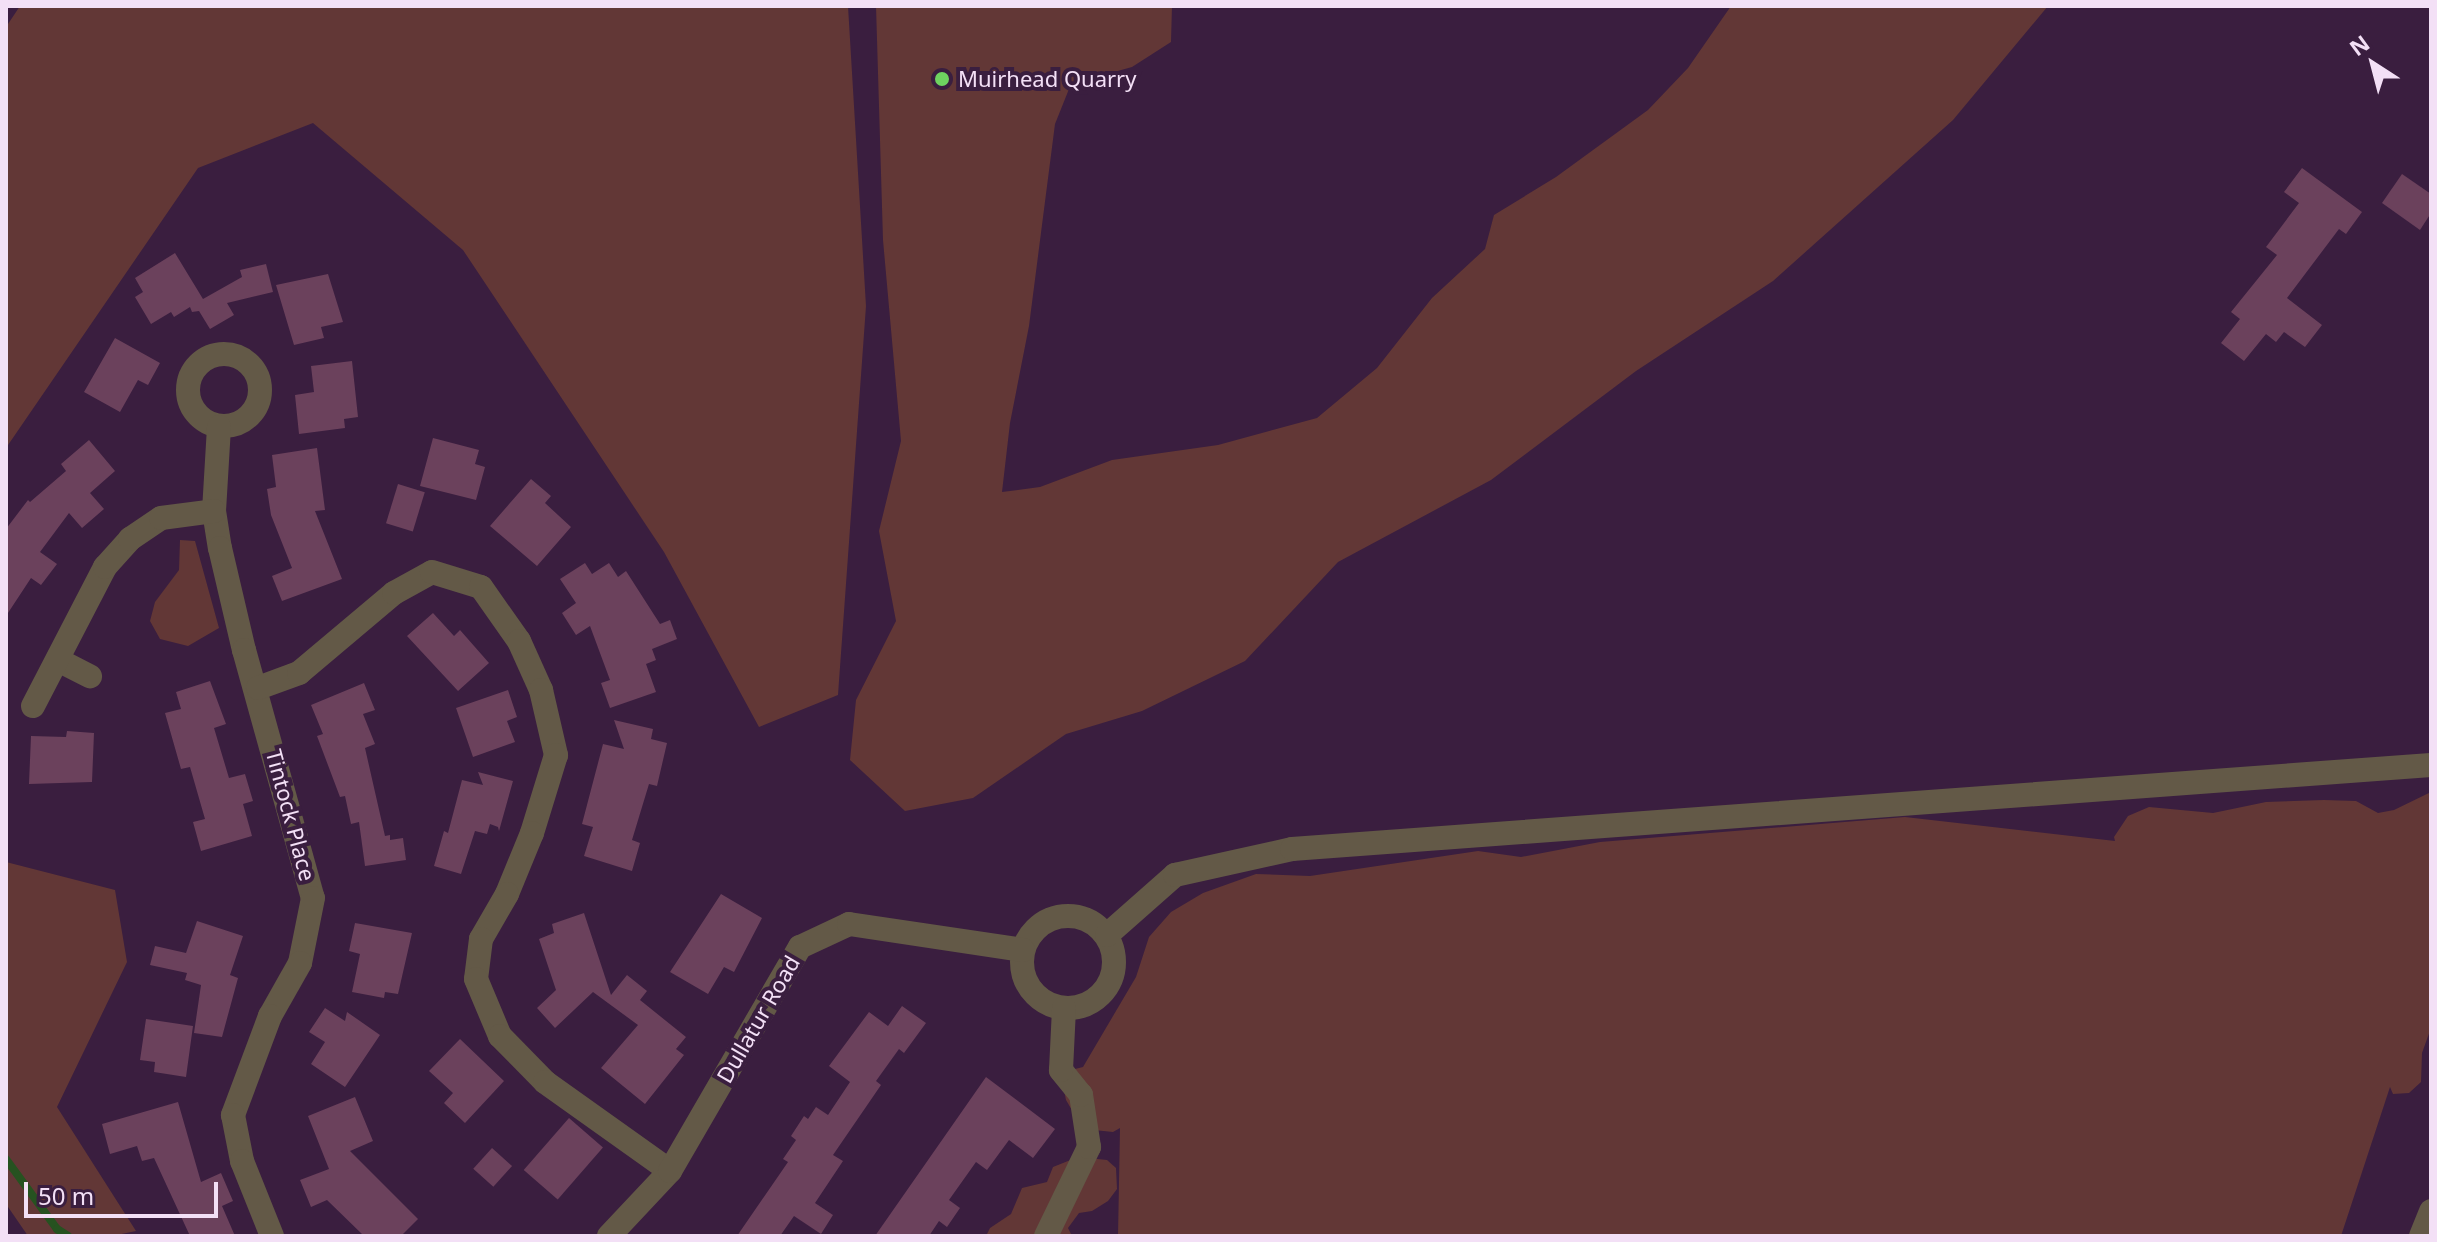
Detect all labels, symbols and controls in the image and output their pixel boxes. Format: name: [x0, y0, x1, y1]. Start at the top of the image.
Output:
north arrow: [2333, 24, 2413, 104]
text: N: [2343, 27, 2375, 62]
place label: Muirhead Quarry: [958, 66, 1136, 92]
marker: Muirhead Quarry: [933, 70, 951, 88]
street label: Tintock Place: [261, 746, 321, 884]
street label: Dullatur Road: [711, 951, 805, 1087]
scale bar: [28, 1166, 222, 1216]
text: 50 m: [38, 1179, 94, 1212]

